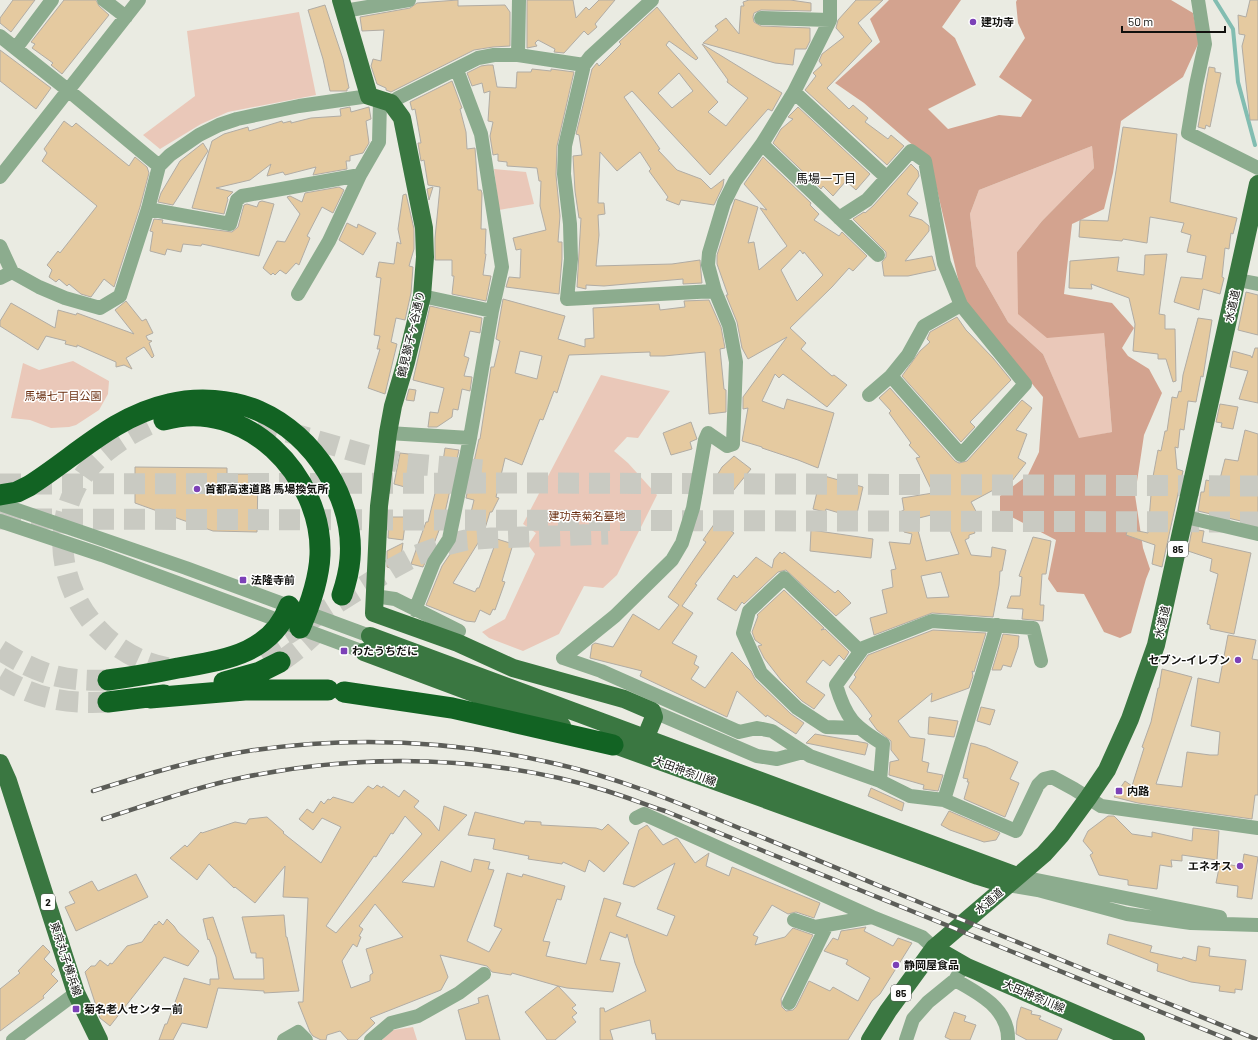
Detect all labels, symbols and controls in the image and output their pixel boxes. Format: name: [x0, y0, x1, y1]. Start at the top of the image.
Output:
scale bar: [1122, 8, 1225, 34]
text: 50 m: [1128, 14, 1153, 28]
place label: 建功寺: [981, 15, 1014, 28]
marker: 建功寺: [968, 17, 978, 27]
district label: 馬場一丁目: [796, 171, 856, 185]
street label: 水道道: [1221, 288, 1242, 323]
street label: 鶴見獅子ヶ谷通り: [394, 290, 427, 378]
park label: 馬場七丁目公園: [25, 389, 102, 402]
place label: 首都高速道路 馬場換気所: [205, 482, 328, 495]
marker: 首都高速道路 馬場換気所: [192, 484, 202, 494]
park label: 建功寺菊名墓地: [549, 509, 626, 522]
road number: 85: [1168, 541, 1188, 557]
place label: 法隆寺前: [251, 573, 295, 586]
marker: 法隆寺前: [238, 575, 248, 585]
street label: 水道道: [1151, 604, 1172, 639]
place label: わたうちだに: [352, 644, 418, 657]
marker: わたうちだに: [339, 646, 349, 656]
place label: セブン-イレブン: [1149, 653, 1230, 666]
marker: セブン-イレブン: [1233, 655, 1243, 665]
street label: 大田神奈川線: [652, 753, 718, 788]
place label: 内路: [1127, 784, 1150, 797]
marker: 内路: [1114, 786, 1124, 796]
place label: エネオス: [1188, 859, 1232, 872]
marker: エネオス: [1235, 861, 1245, 871]
street label: 水道道: [972, 885, 1005, 916]
road number: 2: [41, 894, 55, 910]
street label: 東京丸子横浜線: [48, 920, 85, 997]
place label: 静岡屋食品: [904, 958, 959, 971]
marker: 静岡屋食品: [891, 960, 901, 970]
street label: 大田神奈川線: [1001, 977, 1067, 1014]
road number: 85: [891, 985, 911, 1001]
place label: 菊名老人センター前: [84, 1002, 183, 1015]
marker: 菊名老人センター前: [71, 1004, 81, 1014]

